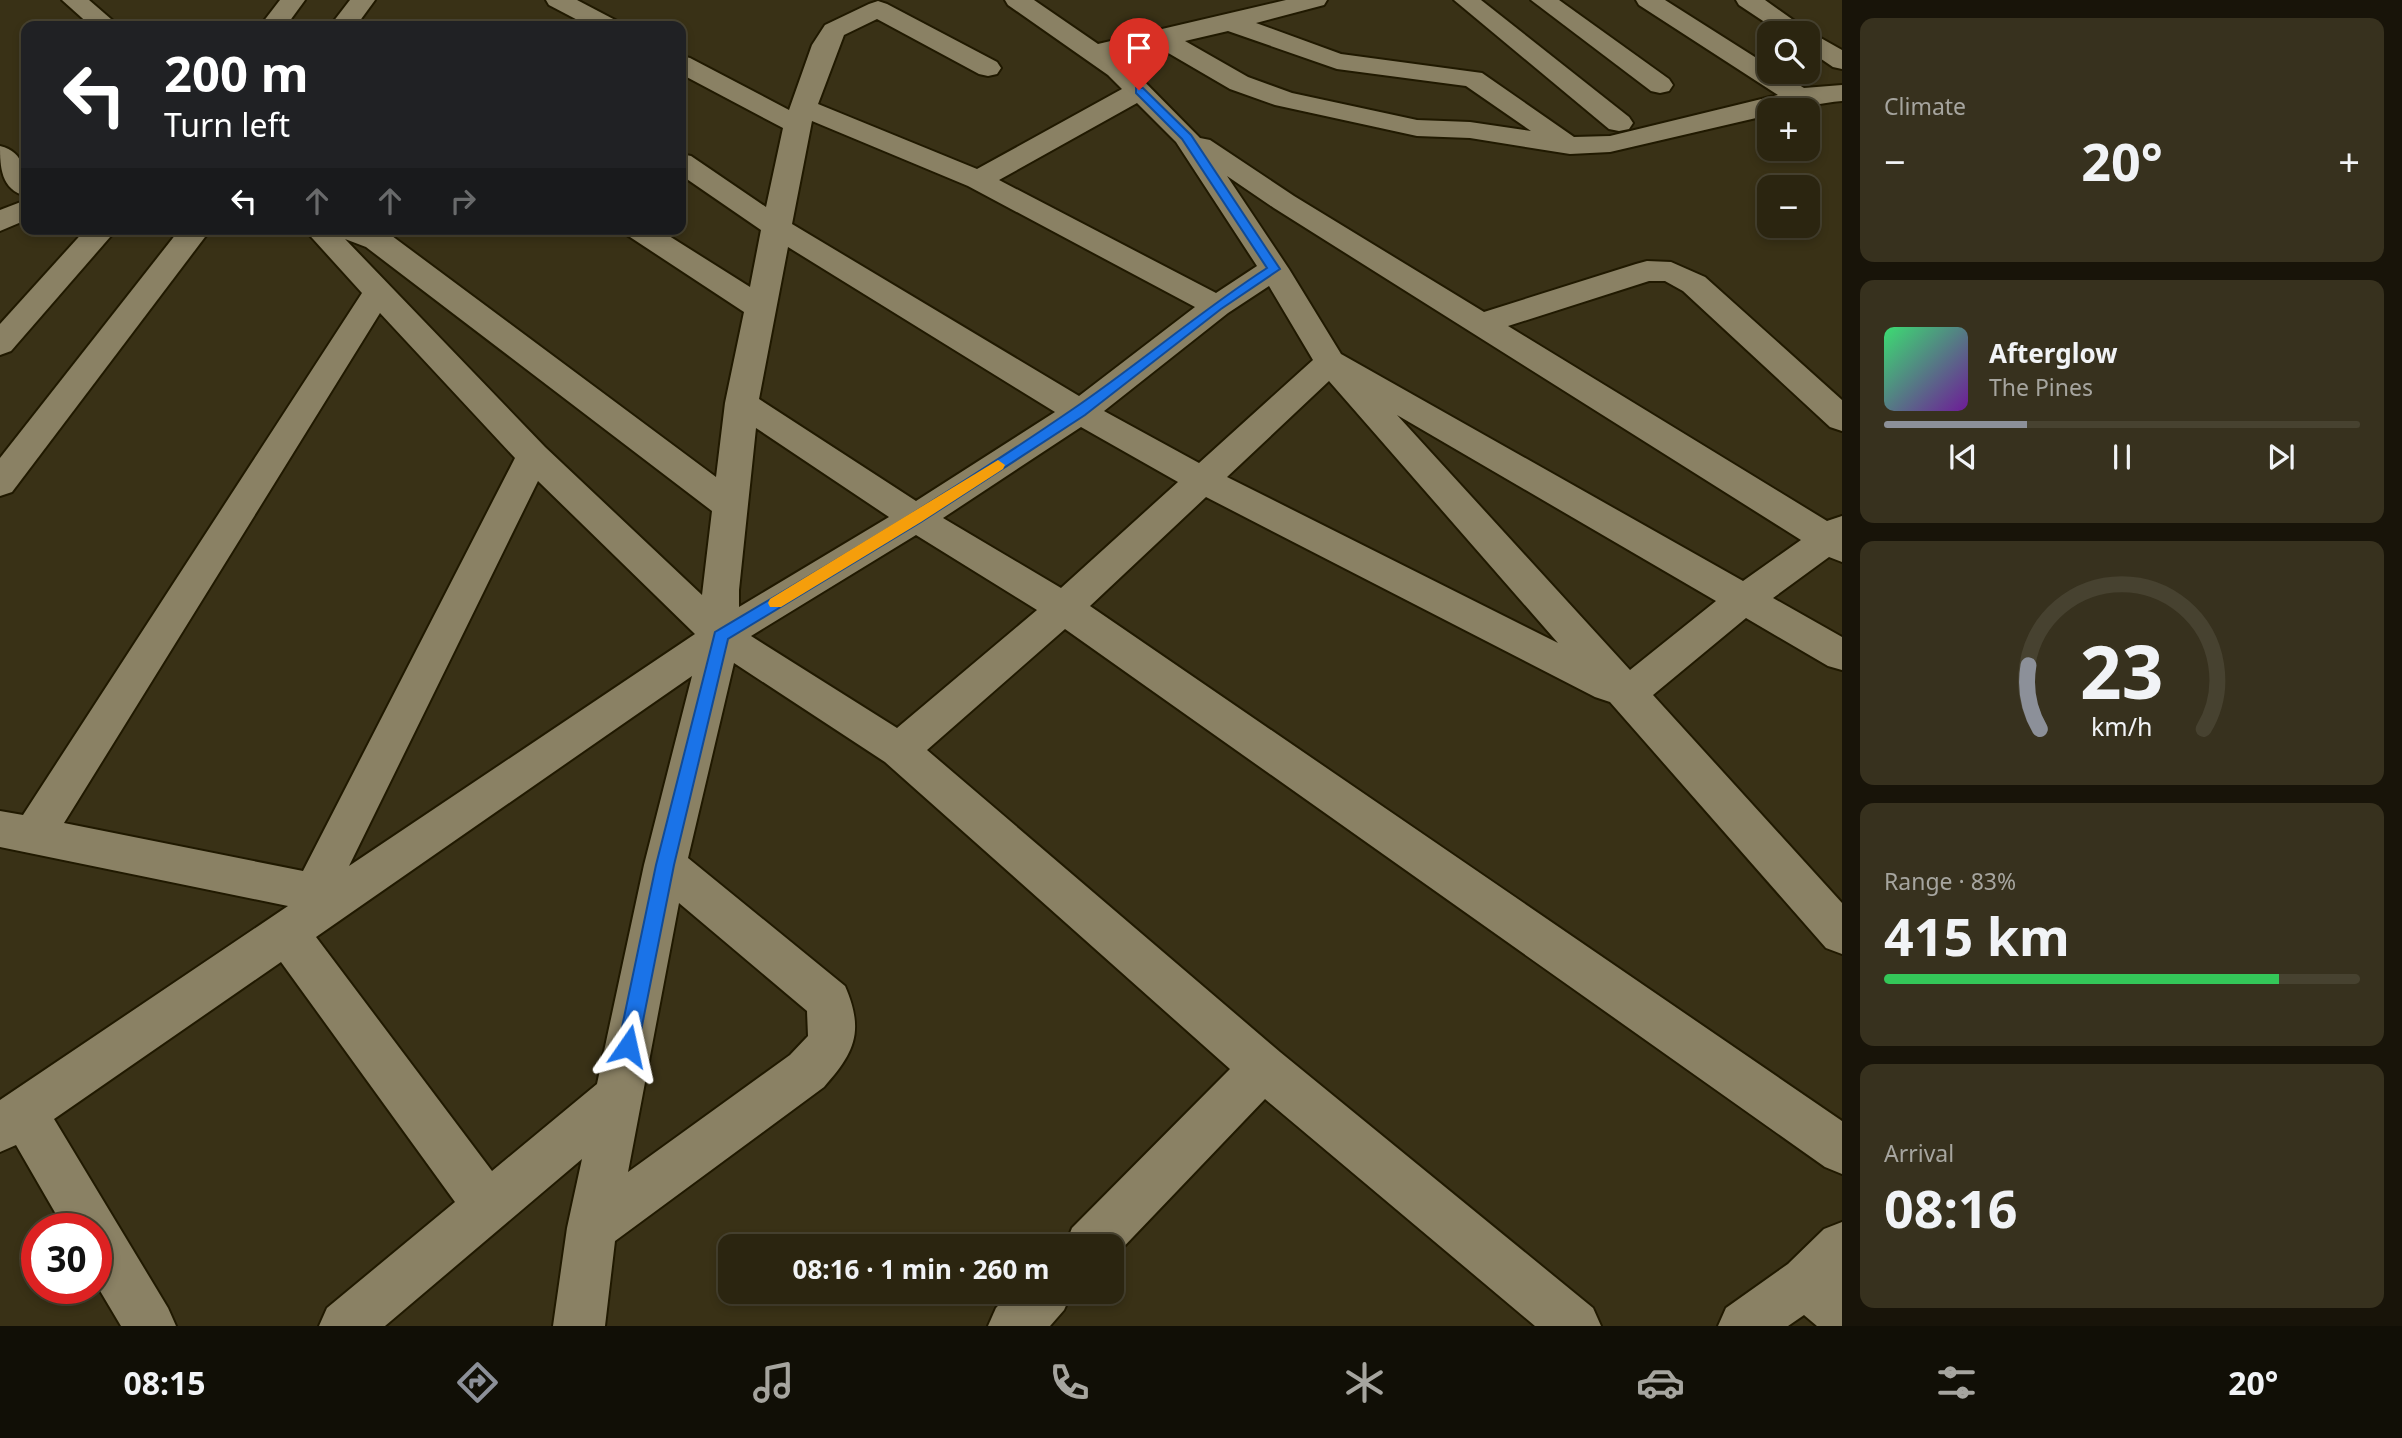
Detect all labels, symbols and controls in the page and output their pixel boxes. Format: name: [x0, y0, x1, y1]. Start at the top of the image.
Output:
pin: [1109, 18, 1169, 90]
map controls: [1757, 21, 1820, 238]
button: search: [1757, 21, 1820, 84]
icon: arrive: [1120, 29, 1158, 67]
text: 200 m: [164, 40, 309, 106]
icon: left: [49, 49, 140, 140]
text: Climate: [1884, 90, 1966, 122]
button: +: [1757, 98, 1820, 161]
text: Turn left: [164, 103, 290, 146]
text: 20°: [2081, 125, 2163, 196]
text: −: [1884, 135, 1906, 187]
text: +: [2338, 135, 2360, 187]
button: −: [1757, 175, 1820, 238]
icon: left: [225, 182, 263, 220]
icon: ahead: [298, 182, 336, 220]
icon: ahead: [371, 182, 409, 220]
icon: right: [444, 182, 482, 220]
text: Afterglow: [1989, 335, 2117, 371]
text: The Pines: [1989, 371, 2093, 403]
icon: previous: [1944, 438, 1982, 476]
icon: pause: [2103, 438, 2141, 476]
icon: next: [2262, 438, 2300, 476]
text: 23: [2080, 621, 2164, 720]
text: km/h: [2091, 709, 2153, 743]
text: Range · 83%: [1884, 865, 2016, 897]
text: 415 km: [1884, 900, 2070, 971]
position arrow: [591, 1009, 665, 1083]
text: Arrival: [1884, 1137, 1954, 1169]
text: 08:16: [1884, 1172, 2018, 1243]
speed limit sign: 30: [21, 1213, 112, 1304]
text: 08:16 · 1 min · 260 m: [793, 1251, 1049, 1287]
icon: directions: [453, 1358, 502, 1407]
icon: music: [749, 1358, 798, 1407]
icon: phone: [1045, 1358, 1094, 1407]
icon: climate: [1340, 1358, 1389, 1407]
icon: car: [1636, 1358, 1685, 1407]
icon: filters: [1932, 1358, 1981, 1407]
text: 08:15: [123, 1361, 206, 1404]
text: 20°: [2228, 1361, 2278, 1404]

